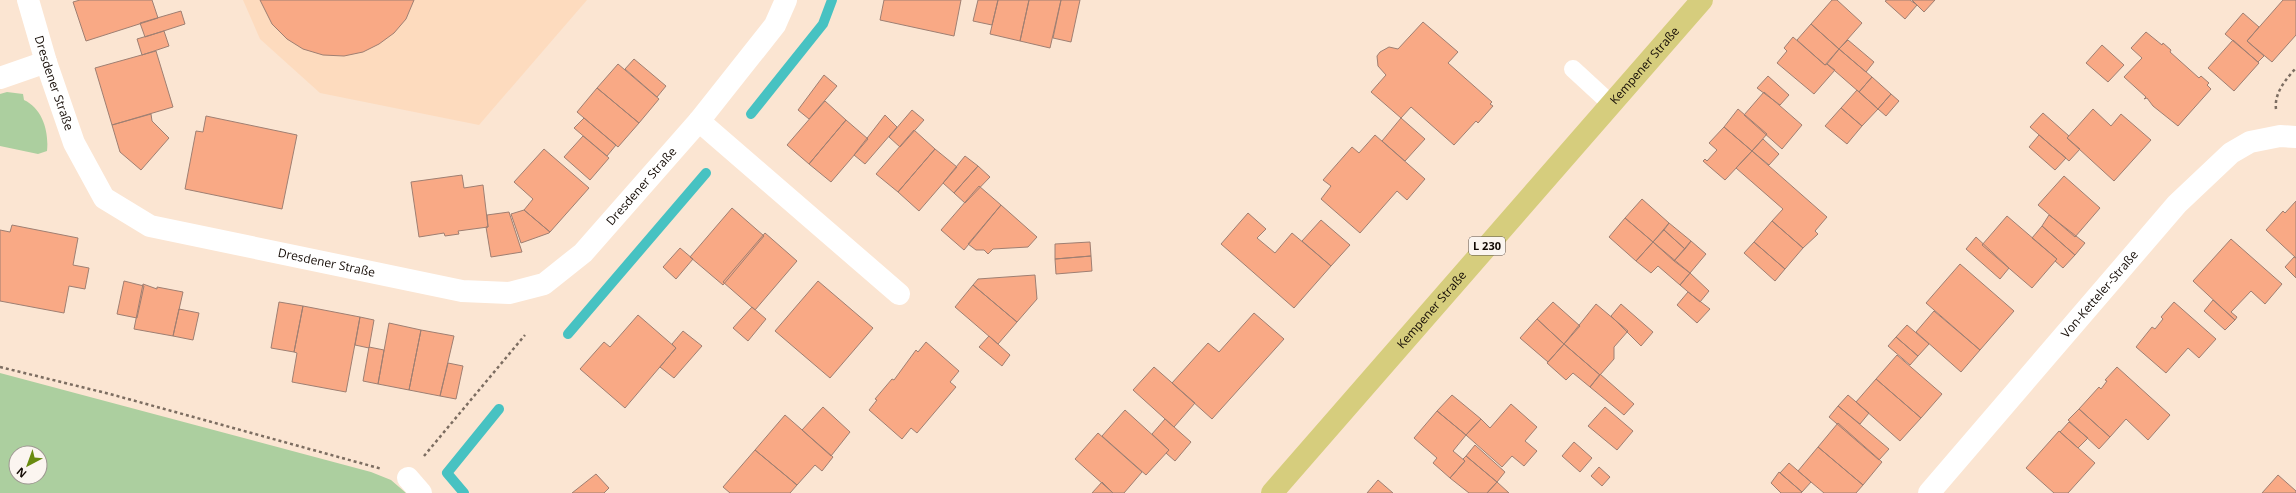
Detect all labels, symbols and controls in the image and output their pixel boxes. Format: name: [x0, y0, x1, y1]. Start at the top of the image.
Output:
street label: Kempener Straße: [1606, 23, 1683, 108]
street label: Dresdener Straße: [31, 33, 78, 133]
street label: Dresdener Straße: [602, 143, 680, 229]
road number: L 230: [1469, 237, 1505, 255]
street label: Dresdener Straße: [276, 244, 377, 281]
street label: Von-Ketteler-Straße: [2057, 246, 2142, 341]
street label: Kempener Straße: [1393, 267, 1470, 352]
north arrow: [8, 445, 48, 485]
text: N: [13, 464, 29, 482]

